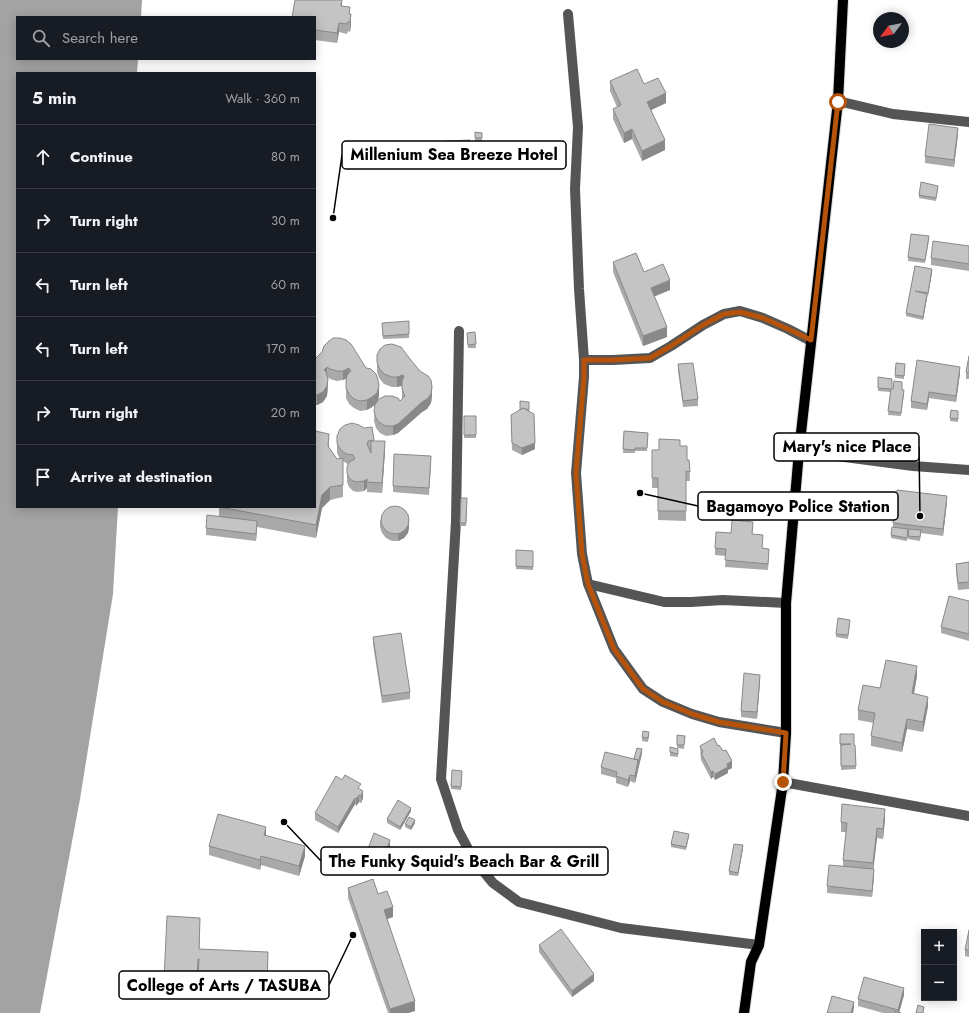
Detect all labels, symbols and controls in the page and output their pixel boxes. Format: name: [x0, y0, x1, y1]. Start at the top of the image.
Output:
north arrow: [873, 12, 909, 48]
search box: [16, 16, 316, 60]
icon: search: [30, 27, 52, 49]
text: Search here: [62, 27, 138, 49]
text: 5 min: [32, 86, 76, 110]
text: Walk · 360 m: [225, 89, 300, 108]
route start: [829, 93, 847, 111]
callout: Millenium Sea Breeze Hotel: [342, 141, 566, 169]
text: Millenium Sea Breeze Hotel: [350, 143, 558, 166]
icon: ahead: [32, 146, 54, 168]
text: Continue: [70, 146, 133, 168]
text: 80 m: [271, 147, 300, 166]
icon: right: [32, 210, 54, 232]
text: Turn right: [70, 210, 138, 232]
text: 30 m: [271, 211, 300, 230]
icon: left: [32, 274, 54, 296]
text: Turn left: [70, 274, 128, 296]
text: 60 m: [271, 275, 300, 294]
icon: left: [32, 338, 54, 360]
text: Turn left: [70, 338, 128, 360]
text: 170 m: [265, 339, 300, 358]
icon: right: [32, 402, 54, 424]
text: Turn right: [70, 402, 138, 424]
text: 20 m: [271, 403, 300, 422]
callout: Mary's nice Place: [774, 433, 919, 461]
text: Mary's nice Place: [782, 435, 912, 458]
icon: arrive: [32, 466, 54, 488]
text: Arrive at destination: [70, 466, 212, 488]
callout: Bagamoyo Police Station: [698, 492, 898, 520]
text: Bagamoyo Police Station: [706, 495, 890, 518]
route end: [774, 773, 792, 791]
callout: The Funky Squid's Beach Bar & Grill: [321, 847, 608, 875]
text: The Funky Squid's Beach Bar & Grill: [329, 850, 599, 873]
map controls: [921, 929, 957, 1001]
button: +: [921, 929, 957, 965]
button: −: [921, 965, 957, 1001]
callout: College of Arts / TASUBA: [119, 971, 329, 999]
text: College of Arts / TASUBA: [127, 974, 321, 997]

